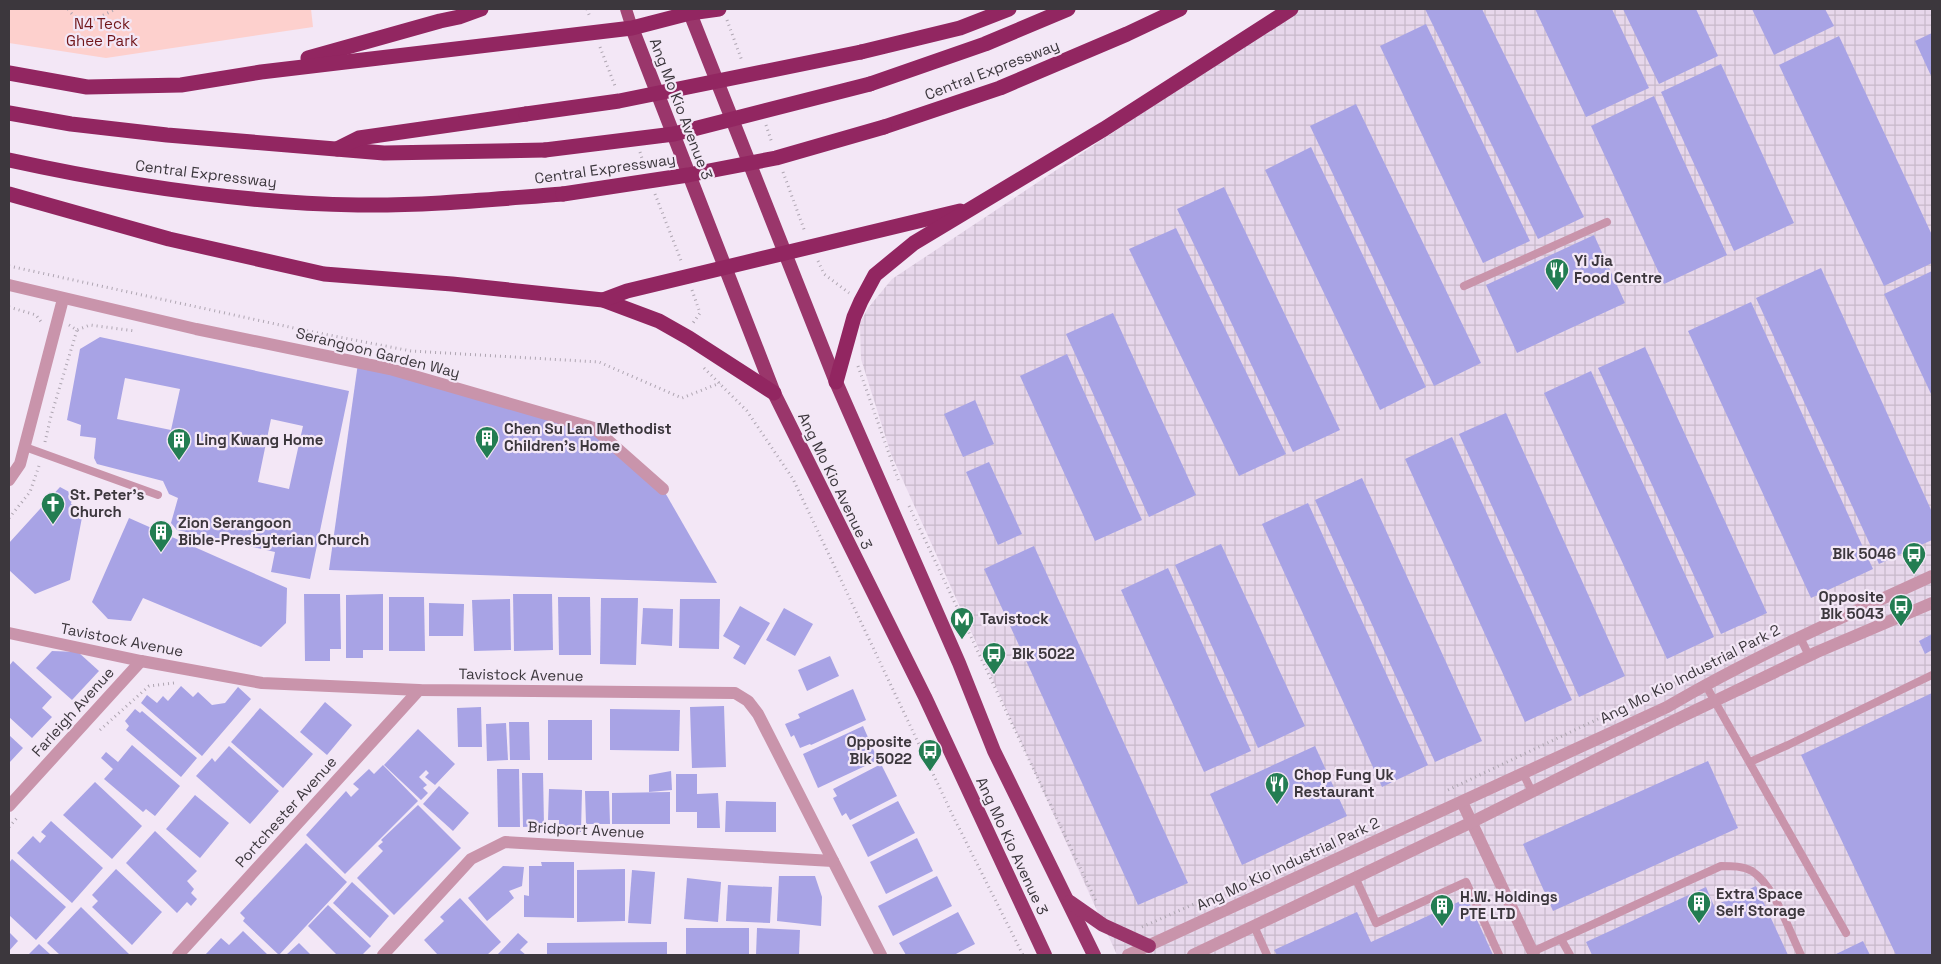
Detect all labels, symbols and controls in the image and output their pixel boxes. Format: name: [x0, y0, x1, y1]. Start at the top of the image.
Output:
park label: N4 Teck Ghee Park: [66, 14, 138, 50]
street label: Ang Mo Kio Avenue 3: [646, 35, 717, 182]
street label: Central Expressway: [922, 35, 1062, 104]
street label: Central Expressway: [533, 149, 677, 188]
street label: Central Expressway: [134, 155, 278, 192]
place label: Yi Jia Food Centre: [1574, 251, 1663, 287]
restaurant icon: Yi Jia Food Centre: [1544, 257, 1570, 291]
street label: Serangoon Garden Way: [294, 323, 462, 382]
street label: Ang Mo Kio Avenue 3: [794, 409, 877, 552]
place label: Chen Su Lan Methodist Children's Home: [504, 419, 672, 455]
building icon: Chen Su Lan Methodist Children's Home: [474, 425, 500, 459]
building icon: Ling Kwang Home: [166, 427, 192, 461]
place label: Ling Kwang Home: [196, 430, 324, 449]
place label: St. Peter's Church: [70, 485, 144, 521]
church icon: St. Peter's Church: [40, 491, 66, 525]
place label: Zion Serangoon Bible-Presbyterian Church: [178, 513, 369, 549]
building icon: Zion Serangoon Bible-Presbyterian Church: [148, 519, 174, 553]
bus stop icon: Blk 5046: [1901, 541, 1927, 575]
place label: Blk 5046: [1832, 544, 1896, 563]
place label: Opposite Blk 5043: [1818, 587, 1884, 623]
bus stop icon: Opposite Blk 5043: [1888, 593, 1914, 627]
metro station icon: Tavistock: [949, 606, 975, 640]
place label: Tavistock: [980, 609, 1049, 628]
street label: Tavistock Avenue: [59, 618, 185, 661]
street label: Ang Mo Kio Industrial Park 2: [1596, 620, 1783, 727]
bus stop icon: Blk 5022: [981, 641, 1007, 675]
place label: Blk 5022: [1012, 644, 1075, 663]
street label: Farleigh Avenue: [27, 663, 118, 760]
street label: Tavistock Avenue: [458, 664, 584, 685]
place label: Opposite Blk 5022: [846, 732, 912, 768]
bus stop icon: Opposite Blk 5022: [917, 738, 943, 772]
street label: Portchester Avenue: [231, 752, 341, 871]
place label: Chop Fung Uk Restaurant: [1294, 765, 1394, 801]
restaurant icon: Chop Fung Uk Restaurant: [1264, 771, 1290, 805]
street label: Ang Mo Kio Avenue 3: [972, 774, 1053, 918]
street label: Ang Mo Kio Industrial Park 2: [1193, 813, 1382, 914]
street label: Bridport Avenue: [527, 817, 645, 842]
place label: Extra Space Self Storage: [1716, 884, 1806, 920]
place label: H.W. Holdings PTE LTD: [1460, 887, 1558, 923]
building icon: Extra Space Self Storage: [1686, 890, 1712, 924]
building icon: H.W. Holdings PTE LTD: [1429, 893, 1455, 927]

